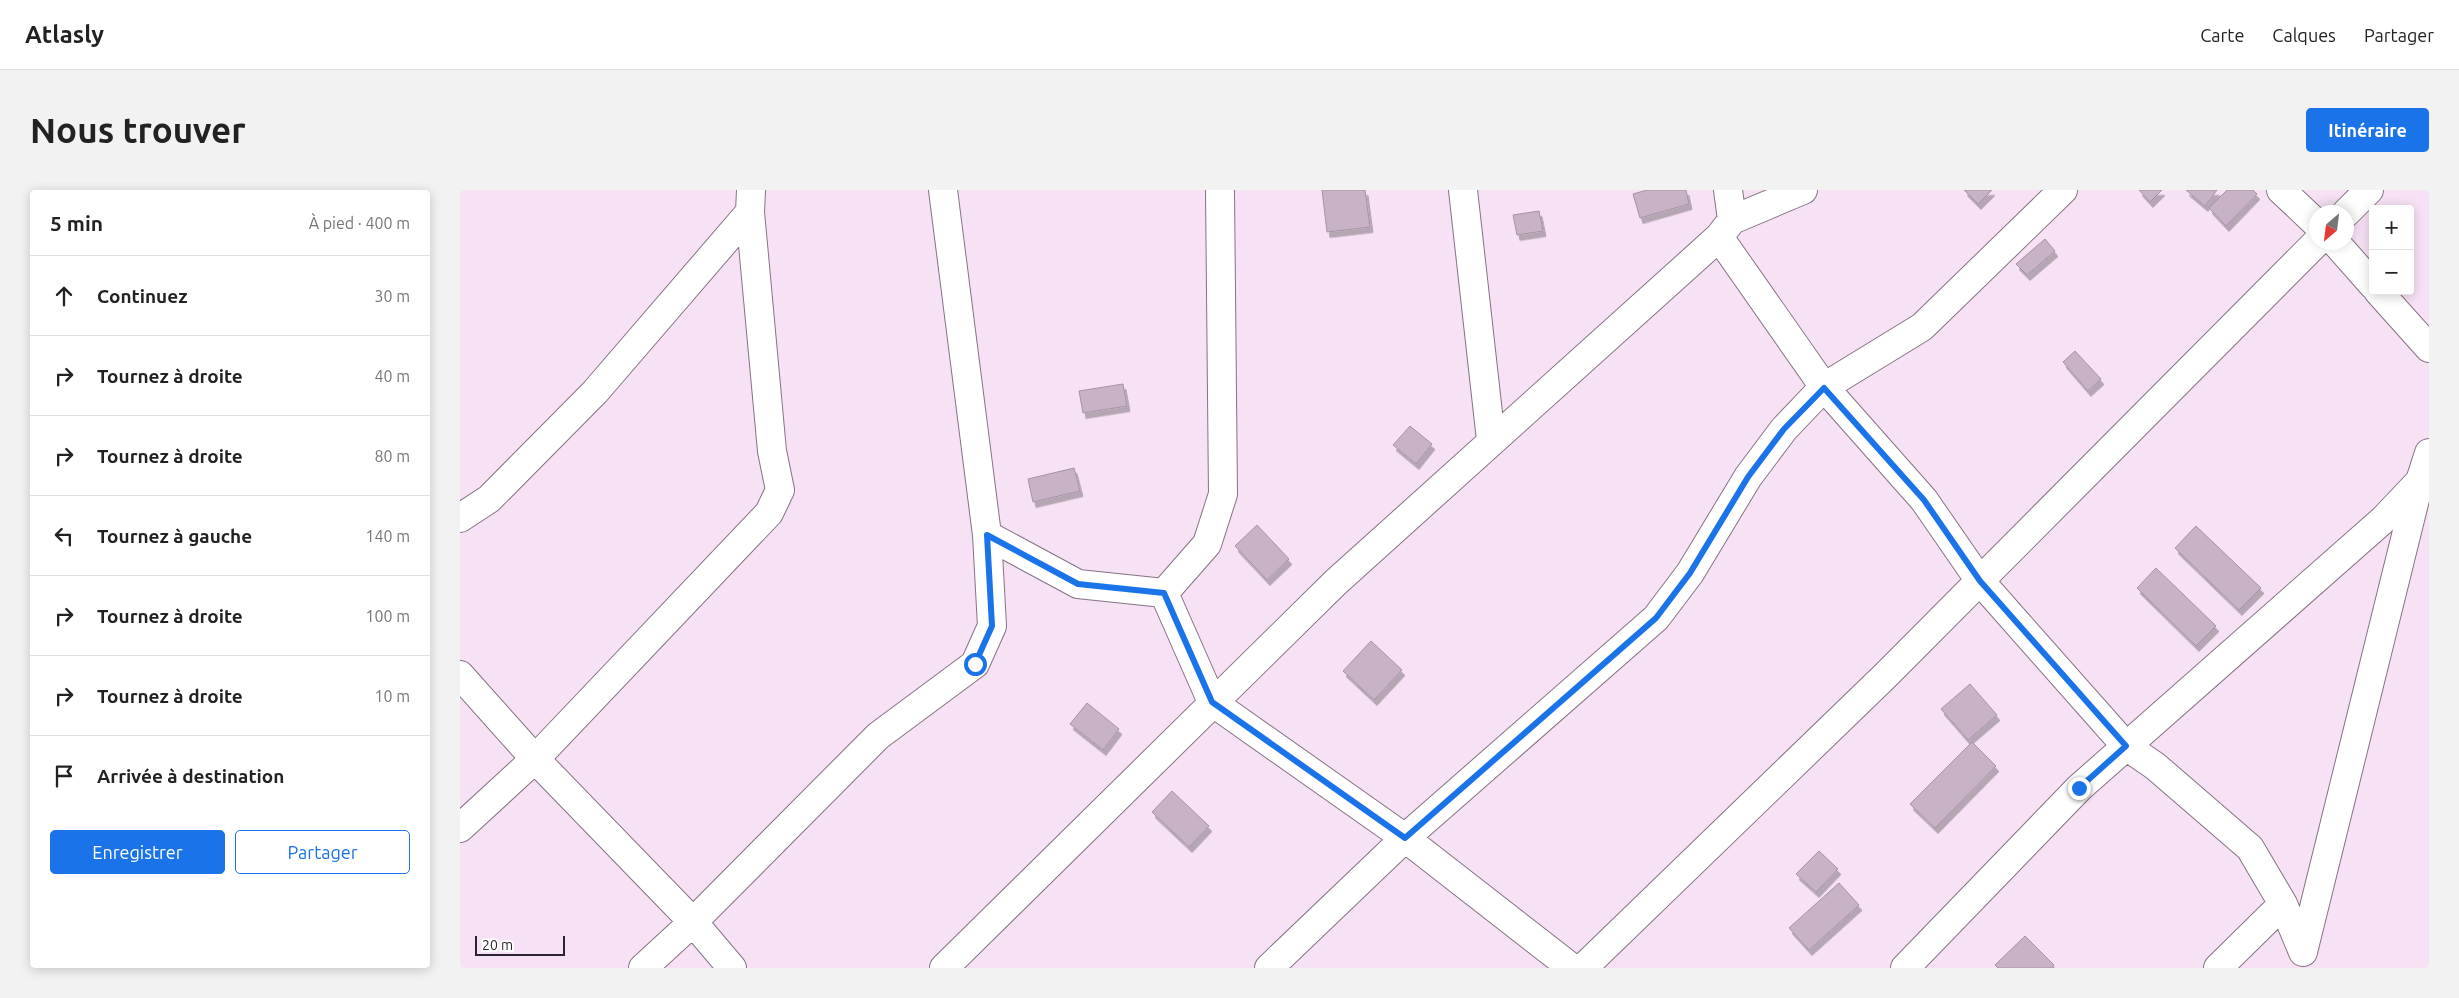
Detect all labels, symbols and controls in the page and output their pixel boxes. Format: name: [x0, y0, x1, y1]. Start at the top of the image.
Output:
text: Atlasly: [25, 21, 104, 48]
text: Carte: [2200, 25, 2244, 45]
text: Calques: [2272, 25, 2336, 45]
text: Partager: [2364, 25, 2434, 45]
button: Itinéraire: [2306, 108, 2429, 152]
text: Nous trouver: [30, 110, 246, 150]
north arrow: [2309, 205, 2354, 250]
map controls: [2369, 205, 2414, 295]
button: +: [2369, 205, 2414, 250]
text: 5 min: [50, 211, 103, 235]
text: À pied · 400 m: [309, 214, 410, 232]
button: −: [2369, 250, 2414, 295]
icon: ahead: [50, 282, 78, 310]
text: Continuez: [97, 285, 187, 307]
text: 30 m: [374, 287, 410, 305]
icon: right: [50, 362, 78, 390]
text: Tournez à droite: [97, 365, 243, 387]
text: 40 m: [374, 367, 410, 385]
icon: right: [50, 442, 78, 470]
text: Tournez à droite: [97, 445, 243, 467]
text: 80 m: [374, 447, 410, 465]
icon: left: [50, 522, 78, 550]
text: Tournez à gauche: [97, 525, 252, 547]
text: 140 m: [365, 527, 410, 545]
icon: right: [50, 602, 78, 630]
text: Tournez à droite: [97, 605, 243, 627]
text: 100 m: [365, 607, 410, 625]
route start: [964, 653, 987, 676]
icon: right: [50, 682, 78, 710]
text: Tournez à droite: [97, 685, 243, 707]
text: 10 m: [374, 687, 410, 705]
icon: arrive: [50, 762, 78, 790]
text: Arrivée à destination: [97, 765, 284, 787]
route end: [2068, 777, 2091, 800]
button: Enregistrer: [50, 830, 225, 874]
button: Partager: [235, 830, 410, 874]
scale bar: [475, 933, 565, 956]
text: 20 m: [482, 937, 513, 953]

